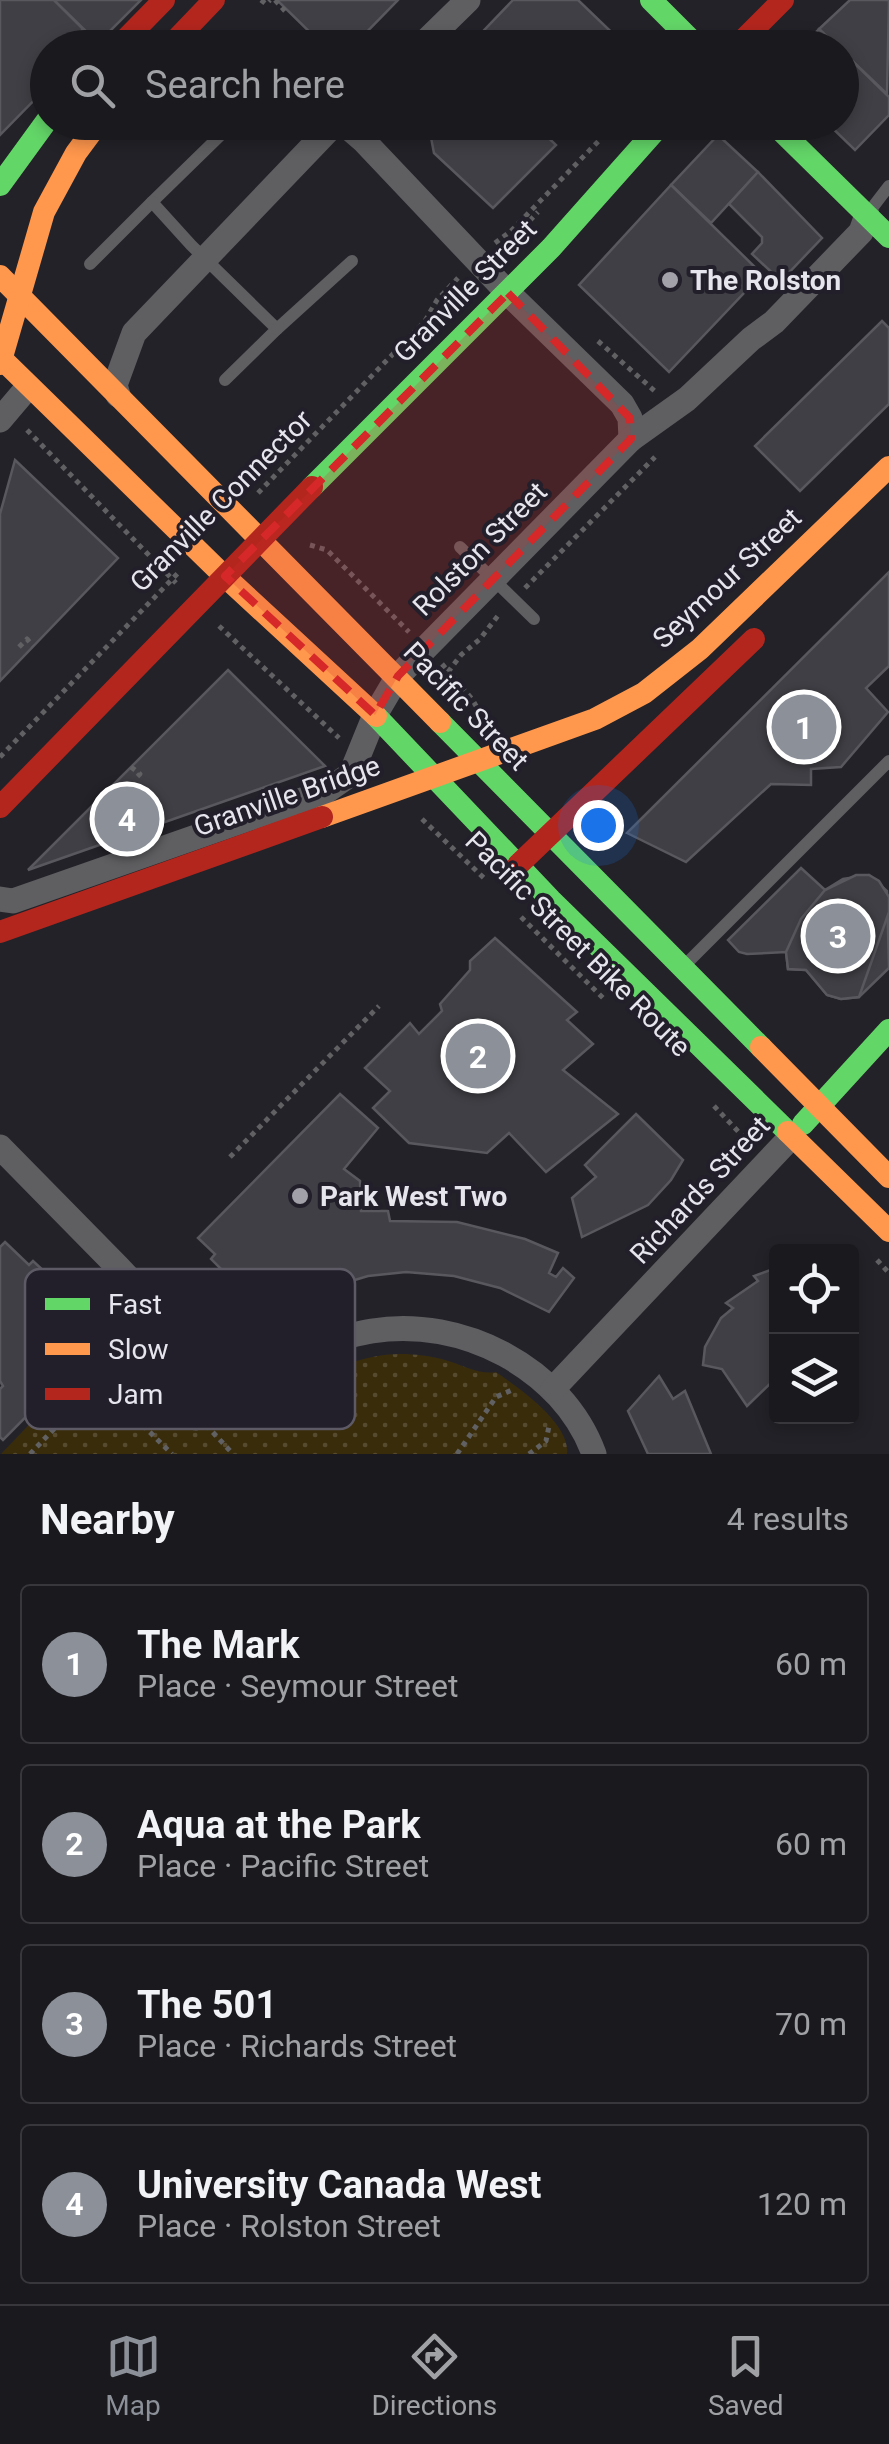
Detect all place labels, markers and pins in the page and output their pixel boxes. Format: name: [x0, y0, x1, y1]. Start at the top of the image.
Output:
place label: The Rolston: [690, 264, 841, 297]
marker: The Rolston: [659, 269, 681, 291]
pin: 1: [772, 690, 836, 764]
pin: 4: [94, 782, 160, 856]
pin: 3: [806, 898, 870, 974]
pin: 2: [446, 1018, 510, 1094]
place label: Park West Two: [320, 1180, 507, 1213]
marker: Park West Two: [289, 1185, 311, 1207]

